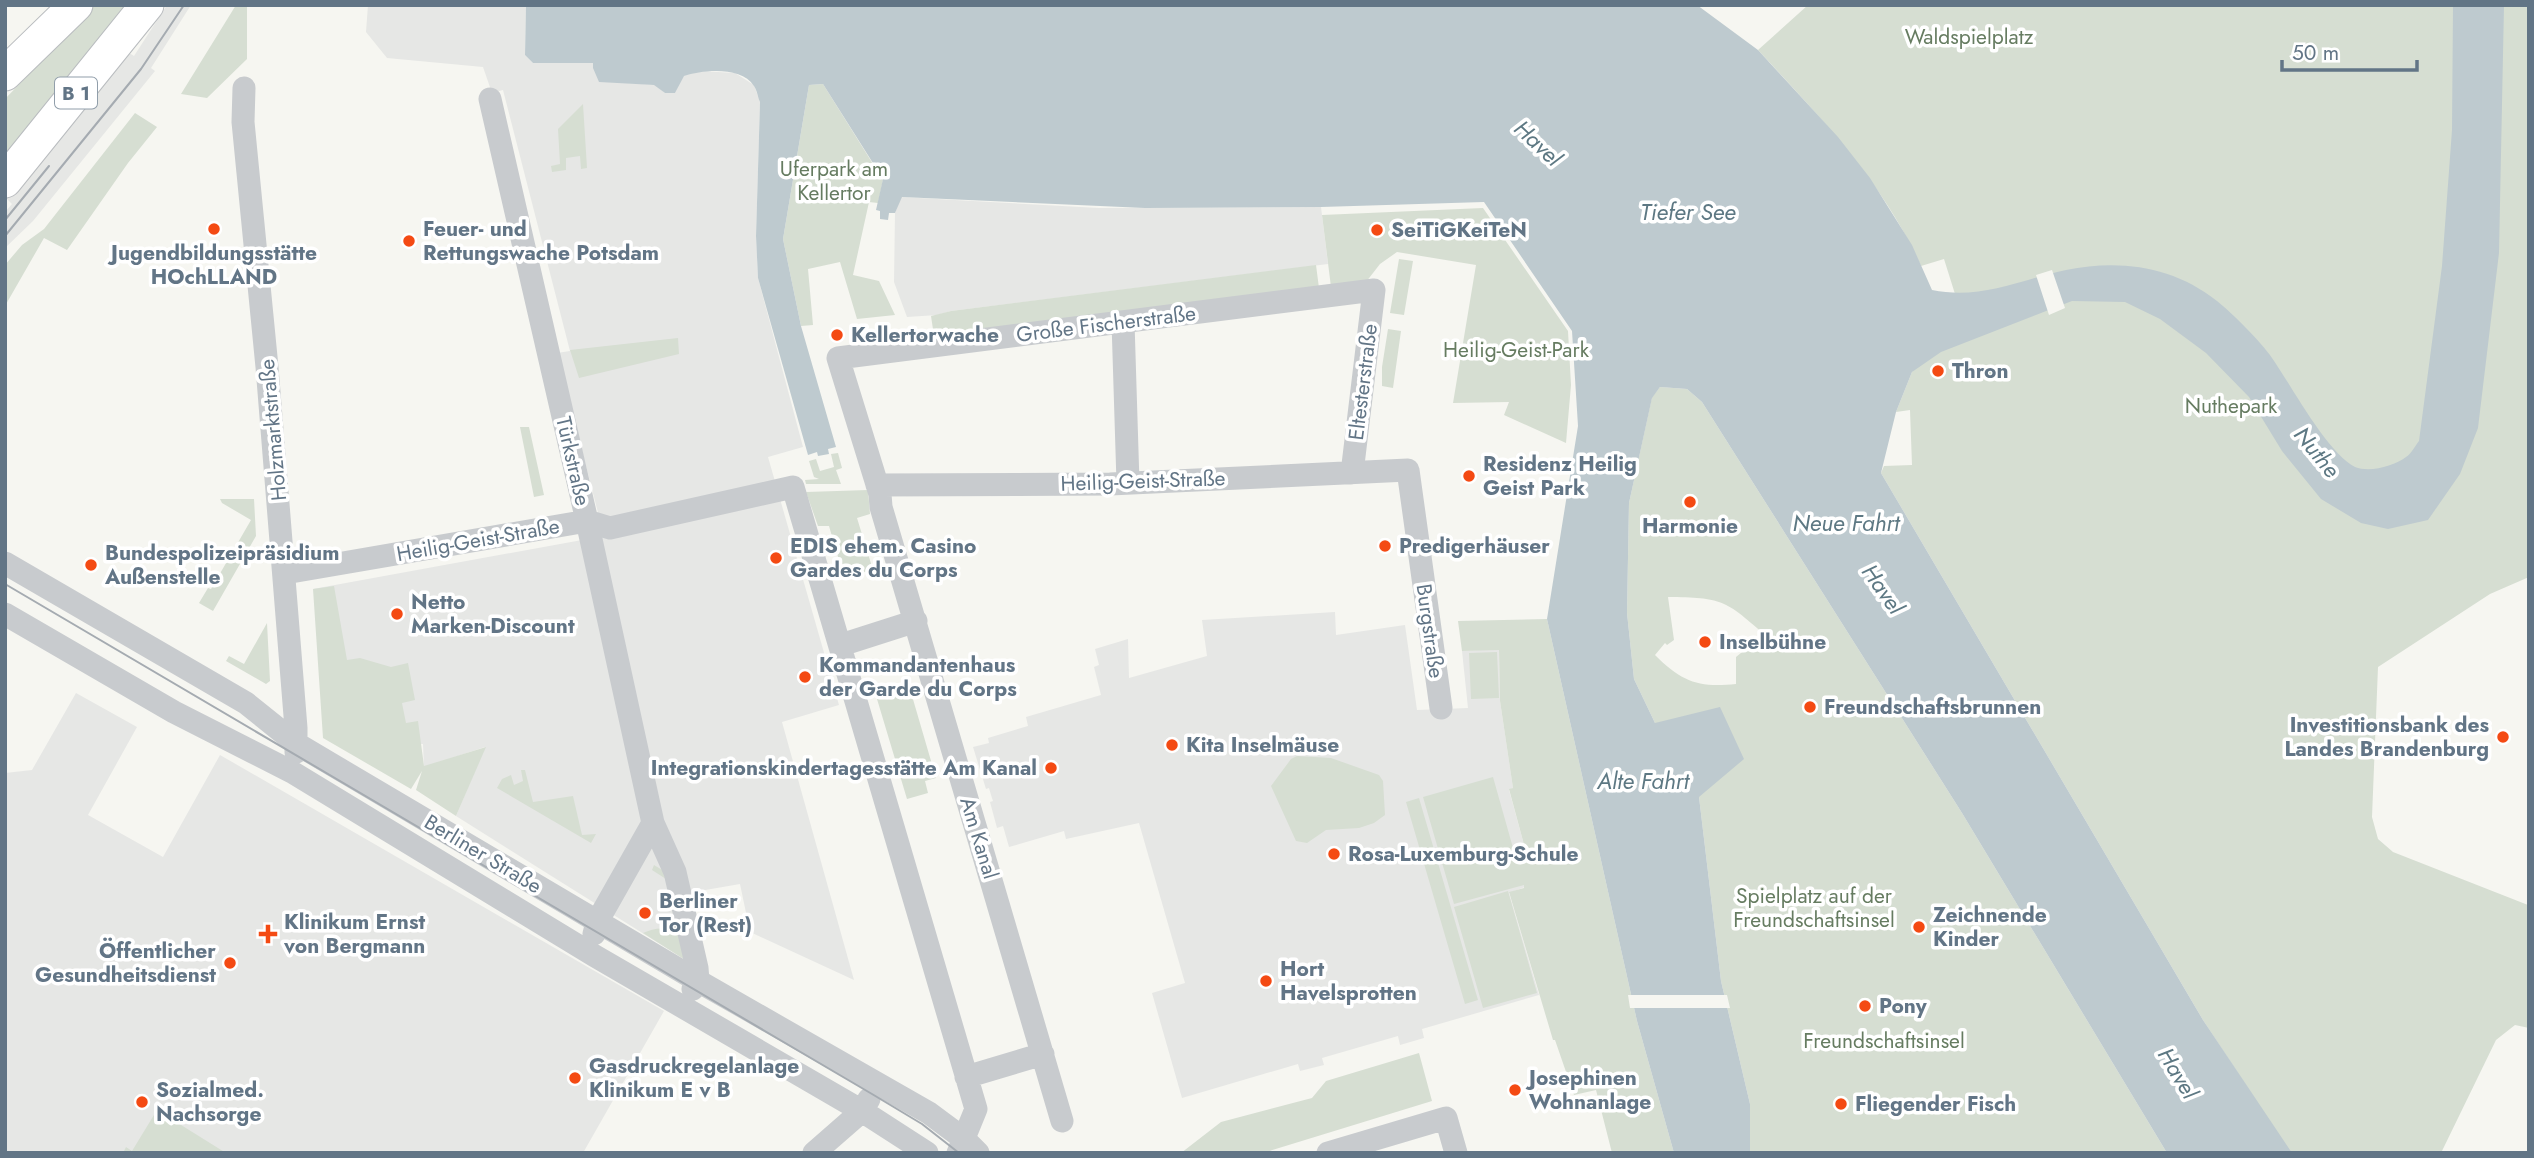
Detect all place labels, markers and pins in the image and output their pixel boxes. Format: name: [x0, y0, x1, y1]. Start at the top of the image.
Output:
place label: Feuer- und Rettungswache Potsdam: [423, 214, 659, 268]
place label: SeiTiGKeiTeN: [1391, 215, 1527, 245]
marker: Jugendbildungsstätte HOchLLAND: [206, 221, 222, 237]
marker: SeiTiGKeiTeN: [1369, 222, 1385, 238]
marker: Feuer- und Rettungswache Potsdam: [401, 233, 417, 249]
place label: Jugendbildungsstätte HOchLLAND: [107, 238, 317, 292]
place label: Kellertorwache: [851, 320, 999, 350]
marker: Kellertorwache: [829, 327, 845, 343]
place label: Thron: [1952, 356, 2009, 386]
marker: Thron: [1930, 363, 1946, 379]
place label: Residenz Heilig Geist Park: [1483, 449, 1637, 503]
marker: Residenz Heilig Geist Park: [1461, 468, 1477, 484]
marker: Harmonie: [1682, 494, 1698, 510]
place label: Harmonie: [1642, 511, 1738, 541]
place label: EDIS ehem. Casino Gardes du Corps: [790, 531, 976, 585]
place label: Predigerhäuser: [1399, 531, 1550, 561]
place label: Bundespolizeipräsidium Außenstelle: [104, 538, 339, 592]
marker: Predigerhäuser: [1377, 538, 1393, 554]
marker: EDIS ehem. Casino Gardes du Corps: [768, 550, 784, 566]
marker: Bundespolizeipräsidium Außenstelle: [83, 557, 99, 573]
place label: Netto Marken-Discount: [411, 587, 575, 641]
marker: Netto Marken-Discount: [389, 606, 405, 622]
place label: Inselbühne: [1719, 627, 1826, 657]
marker: Inselbühne: [1697, 634, 1713, 650]
place label: Kommandantenhaus der Garde du Corps: [819, 650, 1017, 704]
marker: Kommandantenhaus der Garde du Corps: [797, 669, 813, 685]
place label: Freundschaftsbrunnen: [1824, 692, 2041, 722]
marker: Freundschaftsbrunnen: [1802, 699, 1818, 715]
place label: Investitionsbank des Landes Brandenburg: [2284, 710, 2489, 764]
marker: Investitionsbank des Landes Brandenburg: [2495, 729, 2511, 745]
place label: Kita Inselmäuse: [1186, 730, 1339, 760]
marker: Kita Inselmäuse: [1164, 737, 1180, 753]
place label: Integrationskindertagesstätte Am Kanal: [651, 753, 1037, 783]
marker: Integrationskindertagesstätte Am Kanal: [1043, 760, 1059, 776]
place label: Rosa-Luxemburg-Schule: [1348, 839, 1578, 869]
marker: Rosa-Luxemburg-Schule: [1326, 846, 1342, 862]
place label: Berliner Tor (Rest): [659, 886, 752, 940]
place label: Zeichnende Kinder: [1933, 900, 2047, 954]
marker: Berliner Tor (Rest): [637, 905, 653, 921]
place label: Klinikum Ernst von Bergmann: [283, 907, 425, 961]
marker: Zeichnende Kinder: [1911, 919, 1927, 935]
marker: Klinikum Ernst von Bergmann: [258, 924, 278, 944]
place label: Öffentlicher Gesundheitsdienst: [35, 936, 216, 990]
place label: Hort Havelsprotten: [1280, 954, 1417, 1008]
marker: Öffentlicher Gesundheitsdienst: [222, 955, 238, 971]
marker: Hort Havelsprotten: [1258, 973, 1274, 989]
place label: Pony: [1879, 991, 1928, 1021]
marker: Pony: [1857, 998, 1873, 1014]
place label: Gasdruckregelanlage Klinikum E v B: [589, 1051, 799, 1105]
place label: Josephinen Wohnanlage: [1525, 1063, 1651, 1117]
marker: Gasdruckregelanlage Klinikum E v B: [567, 1070, 583, 1086]
place label: Sozialmed. Nachsorge: [156, 1075, 264, 1129]
marker: Josephinen Wohnanlage: [1507, 1082, 1523, 1098]
place label: Fliegender Fisch: [1855, 1089, 2016, 1119]
marker: Sozialmed. Nachsorge: [134, 1094, 150, 1110]
marker: Fliegender Fisch: [1833, 1096, 1849, 1112]

